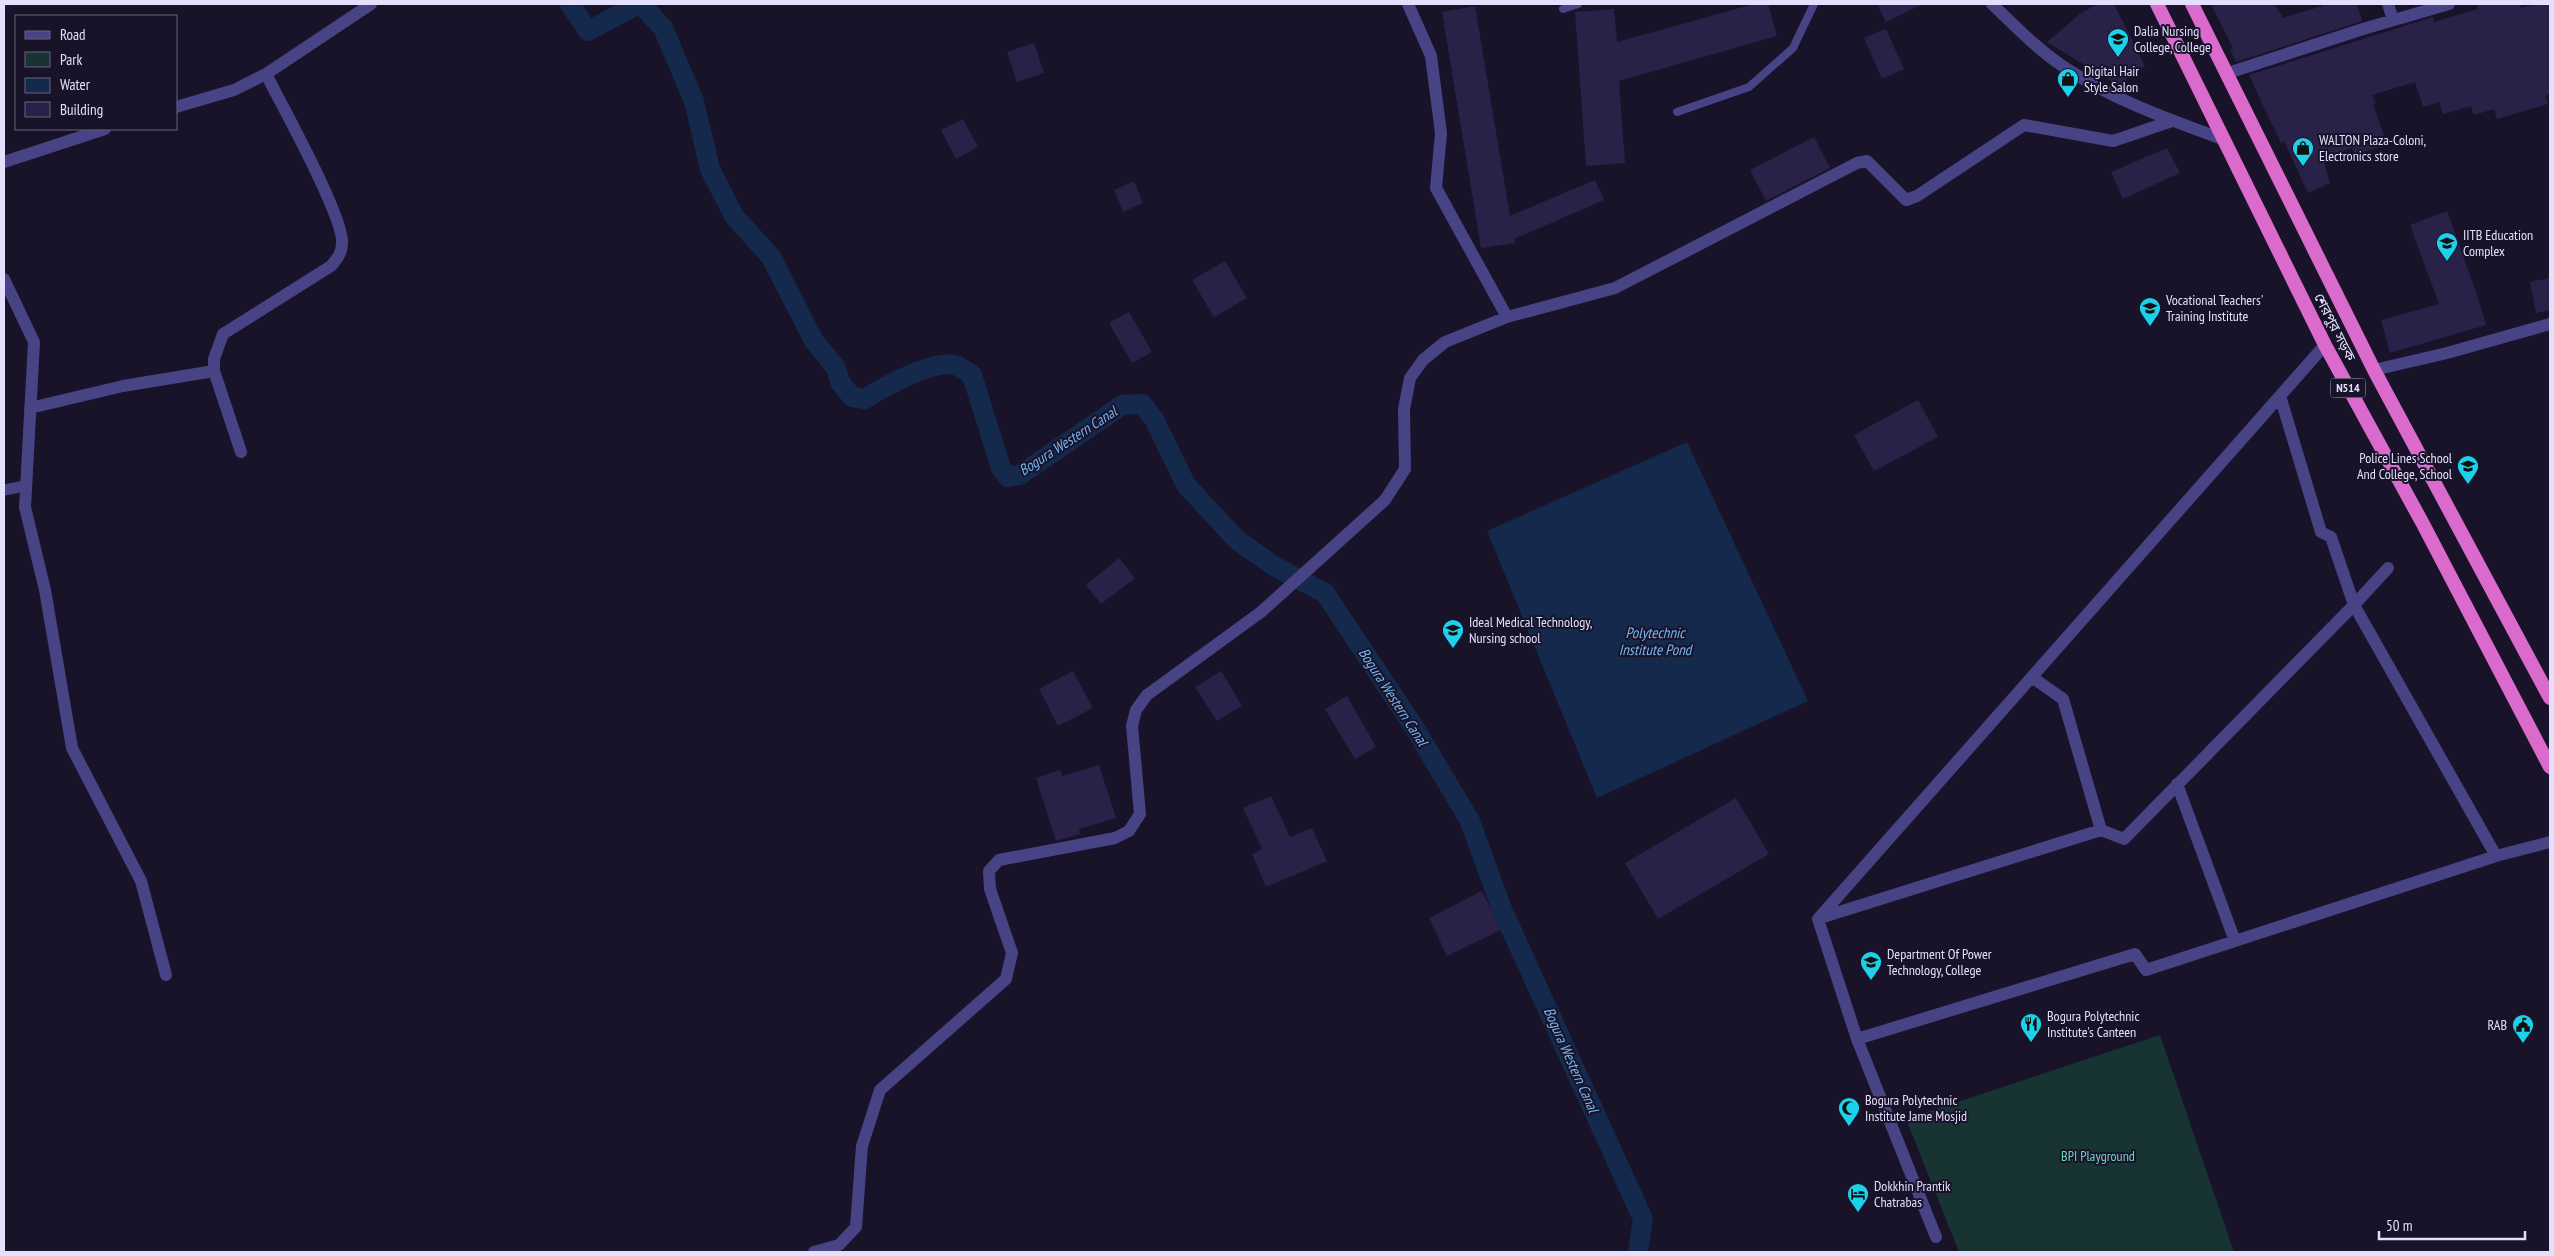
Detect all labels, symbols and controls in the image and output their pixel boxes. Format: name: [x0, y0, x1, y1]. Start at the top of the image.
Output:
legend: [15, 15, 178, 130]
place label: Dalia Nursing College, College: [2134, 22, 2211, 56]
text: Road: [60, 25, 86, 44]
school or university icon: Dalia Nursing College, College: [2106, 27, 2130, 58]
text: Park: [60, 50, 82, 69]
place label: Digital Hair Style Salon: [2084, 62, 2139, 96]
shop icon: Digital Hair Style Salon: [2056, 67, 2080, 98]
text: Water: [60, 75, 91, 94]
text: Building: [60, 100, 103, 119]
place label: WALTON Plaza-Coloni, Electronics store: [2319, 131, 2426, 165]
shop icon: WALTON Plaza-Coloni, Electronics store: [2291, 136, 2315, 167]
place label: IITB Education Complex: [2463, 226, 2533, 260]
school or university icon: IITB Education Complex: [2435, 231, 2459, 262]
street label: শেরপুর সড়ক: [2310, 290, 2360, 365]
place label: Vocational Teachers' Training Institute: [2165, 291, 2263, 325]
school or university icon: Vocational Teachers' Training Institute: [2138, 296, 2162, 327]
road number: N514: [2330, 378, 2366, 398]
water label: Bogura Western Canal: [1015, 401, 1122, 479]
place label: Police Lines School And College, School: [2357, 449, 2453, 483]
school or university icon: Police Lines School And College, School: [2456, 454, 2480, 485]
place label: Ideal Medical Technology, Nursing school: [1469, 613, 1593, 647]
school or university icon: Ideal Medical Technology, Nursing school: [1441, 618, 1465, 649]
water label: Polytechnic Institute Pond: [1619, 623, 1694, 659]
water label: Bogura Western Canal: [1355, 644, 1433, 751]
place label: Department Of Power Technology, College: [1887, 945, 1992, 979]
school or university icon: Department Of Power Technology, College: [1859, 950, 1883, 981]
water label: Bogura Western Canal: [1540, 1004, 1604, 1117]
place label: Bogura Polytechnic Institute's Canteen: [2047, 1007, 2139, 1041]
restaurant icon: Bogura Polytechnic Institute's Canteen: [2019, 1012, 2043, 1043]
public building icon: RAB: [2511, 1013, 2535, 1044]
place label: RAB: [2487, 1016, 2507, 1034]
place label: Bogura Polytechnic Institute Jame Mosjid: [1865, 1091, 1967, 1125]
mosque icon: Bogura Polytechnic Institute Jame Mosjid: [1837, 1096, 1861, 1127]
park label: BPI Playground: [2061, 1147, 2135, 1165]
place label: Dokkhin Prantik Chatrabas: [1874, 1177, 1951, 1211]
hotel icon: Dokkhin Prantik Chatrabas: [1846, 1182, 1870, 1213]
scale bar: [2379, 1208, 2525, 1240]
text: 50 m: [2386, 1216, 2412, 1235]

